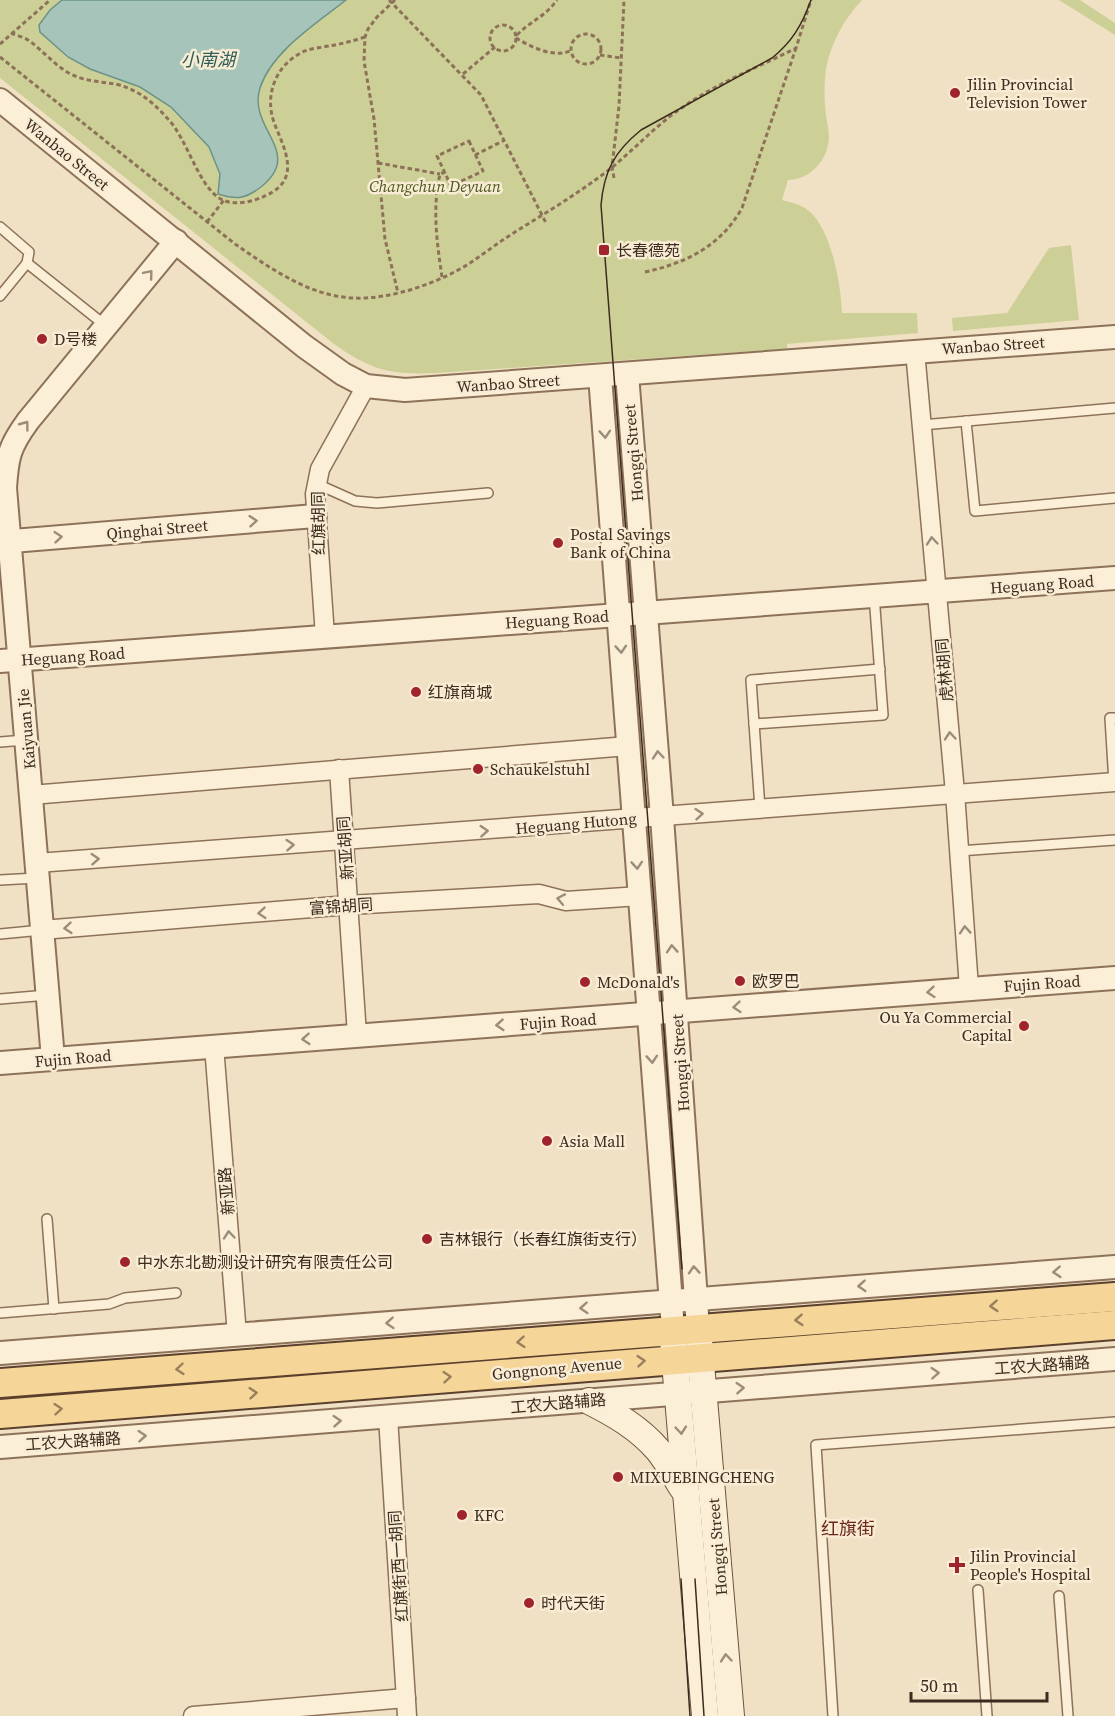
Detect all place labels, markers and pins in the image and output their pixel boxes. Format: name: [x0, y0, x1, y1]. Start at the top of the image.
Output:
place label: Jilin Provincial Television Tower: [966, 73, 1087, 113]
marker: Jilin Provincial Television Tower: [948, 86, 962, 100]
place label: 长春德苑: [616, 239, 680, 261]
marker: 长春德苑: [597, 243, 611, 257]
place label: D号楼: [54, 328, 97, 350]
marker: D号楼: [35, 332, 49, 346]
place label: Postal Savings Bank of China: [570, 523, 672, 563]
marker: Postal Savings Bank of China: [551, 536, 565, 550]
place label: 红旗商城: [428, 681, 492, 703]
marker: 红旗商城: [409, 685, 423, 699]
place label: Schaukelstuhl: [490, 758, 590, 780]
marker: Schaukelstuhl: [471, 762, 485, 776]
place label: 欧罗巴: [752, 970, 800, 992]
place label: McDonald's: [597, 971, 680, 993]
marker: 欧罗巴: [733, 974, 747, 988]
marker: McDonald's: [578, 975, 592, 989]
place label: Ou Ya Commercial Capital: [879, 1006, 1012, 1046]
marker: Ou Ya Commercial Capital: [1017, 1019, 1031, 1033]
place label: Asia Mall: [559, 1130, 625, 1152]
marker: Asia Mall: [540, 1134, 554, 1148]
place label: 吉林银行（长春红旗街支行）: [439, 1228, 647, 1250]
marker: 吉林银行（长春红旗街支行）: [420, 1232, 434, 1246]
place label: 中水东北勘测设计研究有限责任公司: [137, 1251, 393, 1273]
marker: 中水东北勘测设计研究有限责任公司: [118, 1255, 132, 1269]
place label: MIXUEBINGCHENG: [630, 1466, 774, 1488]
marker: MIXUEBINGCHENG: [611, 1470, 625, 1484]
place label: KFC: [474, 1504, 504, 1526]
marker: KFC: [455, 1508, 469, 1522]
place label: Jilin Provincial People's Hospital: [969, 1545, 1091, 1585]
marker: Jilin Provincial People's Hospital: [948, 1556, 966, 1574]
place label: 时代天街: [541, 1592, 605, 1614]
marker: 时代天街: [522, 1596, 536, 1610]

